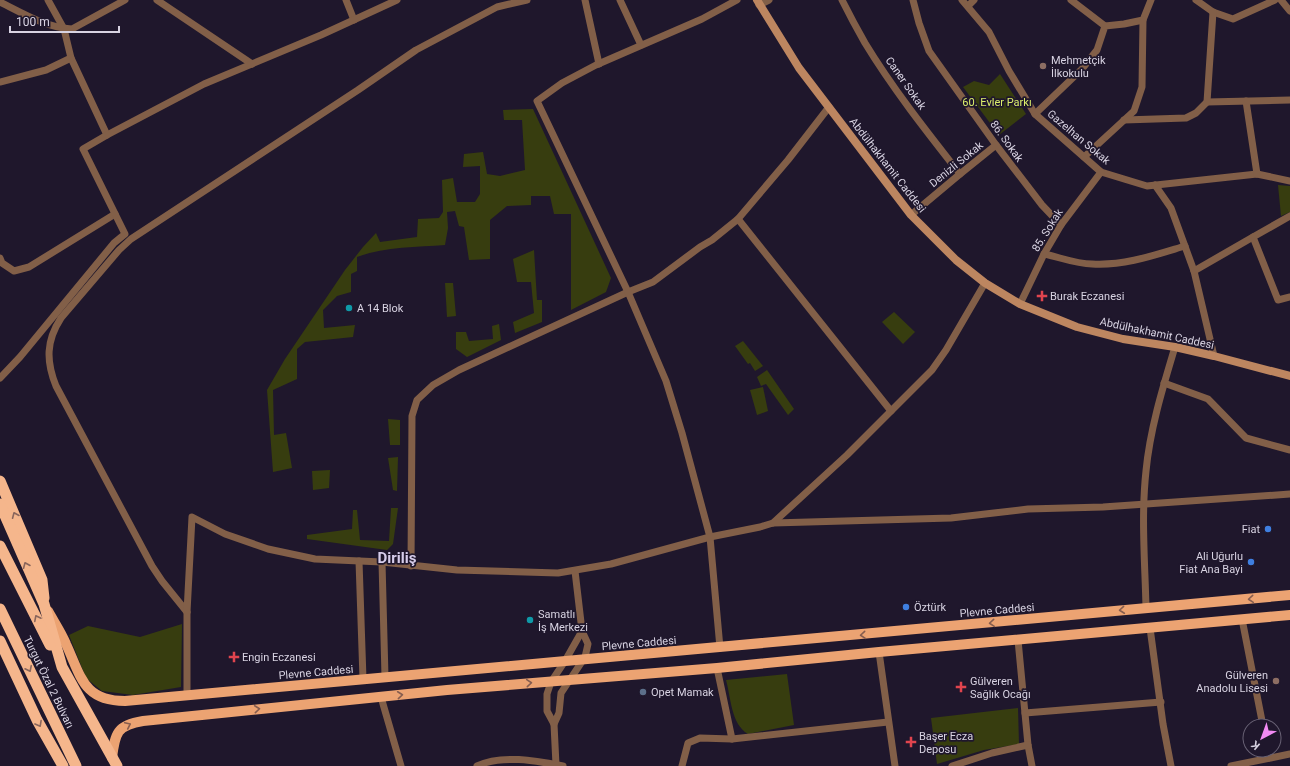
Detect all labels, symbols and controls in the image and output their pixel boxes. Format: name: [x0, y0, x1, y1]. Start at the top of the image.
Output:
scale bar: [10, 8, 119, 34]
text: 100 m: [16, 15, 50, 29]
street label: Caner Sokak: [883, 54, 929, 113]
place label: Mehmetçik İlkokulu: [1051, 54, 1106, 80]
marker: Mehmetçik İlkokulu: [1038, 61, 1048, 71]
park label: 60. Evler Parkı: [962, 96, 1032, 109]
street label: Gazelhan Sokak: [1045, 107, 1113, 168]
street label: Abdülhakhamit Caddesi: [847, 115, 929, 215]
street label: 86. Sokak: [987, 118, 1026, 165]
street label: Denizli Sokak: [927, 139, 986, 190]
street label: 85. Sokak: [1029, 206, 1066, 254]
place label: Burak Eczanesi: [1050, 290, 1124, 303]
marker: Burak Eczanesi: [1037, 291, 1047, 301]
place label: A 14 Blok: [357, 302, 404, 315]
marker: A 14 Blok: [344, 303, 354, 313]
street label: Abdülhakhamit Caddesi: [1099, 315, 1215, 352]
one-way arrow: [12, 512, 20, 519]
place label: Fiat: [1242, 523, 1260, 536]
marker: Fiat: [1263, 524, 1273, 534]
district label: Diriliş: [378, 549, 417, 567]
place label: Ali Uğurlu Fiat Ana Bayi: [1179, 550, 1243, 576]
marker: Ali Uğurlu Fiat Ana Bayi: [1246, 557, 1256, 567]
one-way arrow: [22, 561, 30, 568]
one-way arrow: [1248, 594, 1254, 603]
place label: Öztürk: [914, 601, 946, 614]
street label: Plevne Caddesi: [959, 601, 1035, 620]
marker: Öztürk: [901, 602, 911, 612]
one-way arrow: [1119, 606, 1125, 615]
place label: Samatlı İş Merkezi: [538, 608, 588, 634]
one-way arrow: [34, 614, 41, 622]
marker: Samatlı İş Merkezi: [525, 615, 535, 625]
one-way arrow: [989, 618, 995, 627]
one-way arrow: [860, 630, 866, 639]
street label: Turgut Özal 2 Bulvarı: [21, 634, 77, 730]
street label: Plevne Caddesi: [601, 634, 677, 653]
place label: Engin Eczanesi: [242, 651, 316, 664]
marker: Engin Eczanesi: [229, 652, 239, 662]
street label: Plevne Caddesi: [278, 663, 354, 682]
one-way arrow: [24, 665, 32, 672]
place label: Gülveren Anadolu Lisesi: [1196, 669, 1268, 695]
place label: Gülveren Sağlık Ocağı: [970, 675, 1031, 701]
marker: Gülveren Anadolu Lisesi: [1271, 676, 1281, 686]
one-way arrow: [526, 679, 533, 688]
marker: Gülveren Sağlık Ocağı: [955, 681, 967, 693]
place label: Opet Mamak: [651, 686, 714, 699]
marker: Opet Mamak: [638, 687, 648, 697]
one-way arrow: [397, 691, 403, 700]
one-way arrow: [254, 705, 260, 714]
north arrow: [1242, 718, 1282, 758]
one-way arrow: [35, 719, 42, 727]
one-way arrow: [124, 722, 131, 730]
place label: Başer Ecza Deposu: [919, 730, 973, 756]
marker: Başer Ecza Deposu: [906, 737, 916, 747]
text: K: [1248, 737, 1263, 752]

